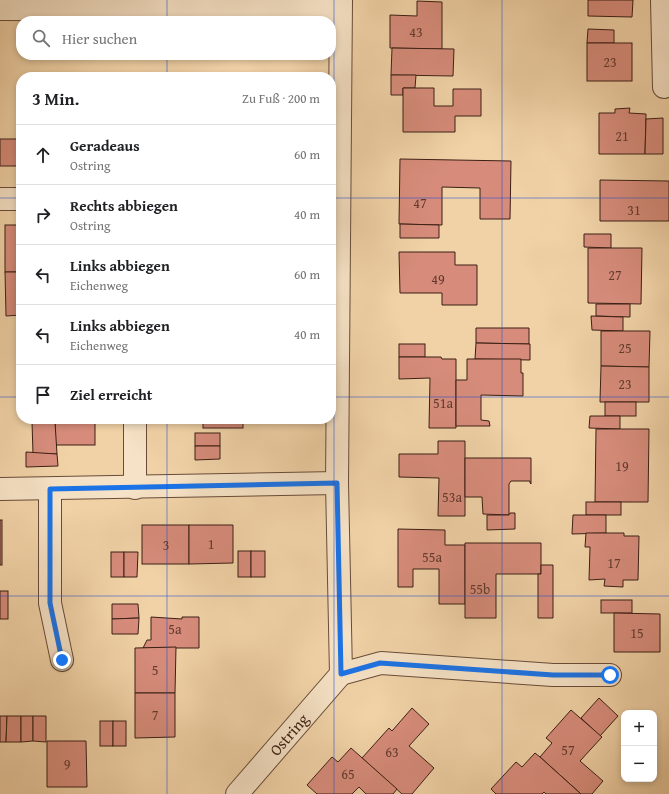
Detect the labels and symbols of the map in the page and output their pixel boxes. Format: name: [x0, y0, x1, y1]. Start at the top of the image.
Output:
house number: 43: [409, 22, 423, 42]
house number: 23: [603, 52, 617, 72]
house number: 21: [615, 126, 629, 146]
house number: 47: [413, 193, 427, 213]
house number: 31: [627, 200, 641, 220]
house number: 27: [608, 265, 622, 285]
house number: 49: [431, 269, 445, 289]
house number: 25: [618, 338, 632, 358]
house number: 23: [618, 374, 632, 394]
house number: 51a: [433, 393, 453, 413]
house number: 19: [615, 456, 629, 476]
house number: 53a: [442, 487, 462, 507]
house number: 1: [208, 534, 214, 554]
house number: 3: [163, 535, 169, 555]
house number: 55a: [422, 547, 442, 567]
house number: 17: [607, 553, 621, 573]
house number: 55b: [470, 579, 490, 599]
house number: 5a: [168, 619, 182, 639]
house number: 15: [630, 623, 644, 643]
route end: [53, 651, 71, 669]
house number: 5: [152, 660, 158, 680]
route start: [601, 666, 619, 684]
house number: 7: [152, 705, 159, 725]
street label: Ostring: [263, 708, 314, 761]
house number: 57: [561, 740, 575, 760]
house number: 63: [385, 742, 399, 762]
house number: 9: [64, 754, 71, 774]
house number: 65: [341, 764, 355, 784]

